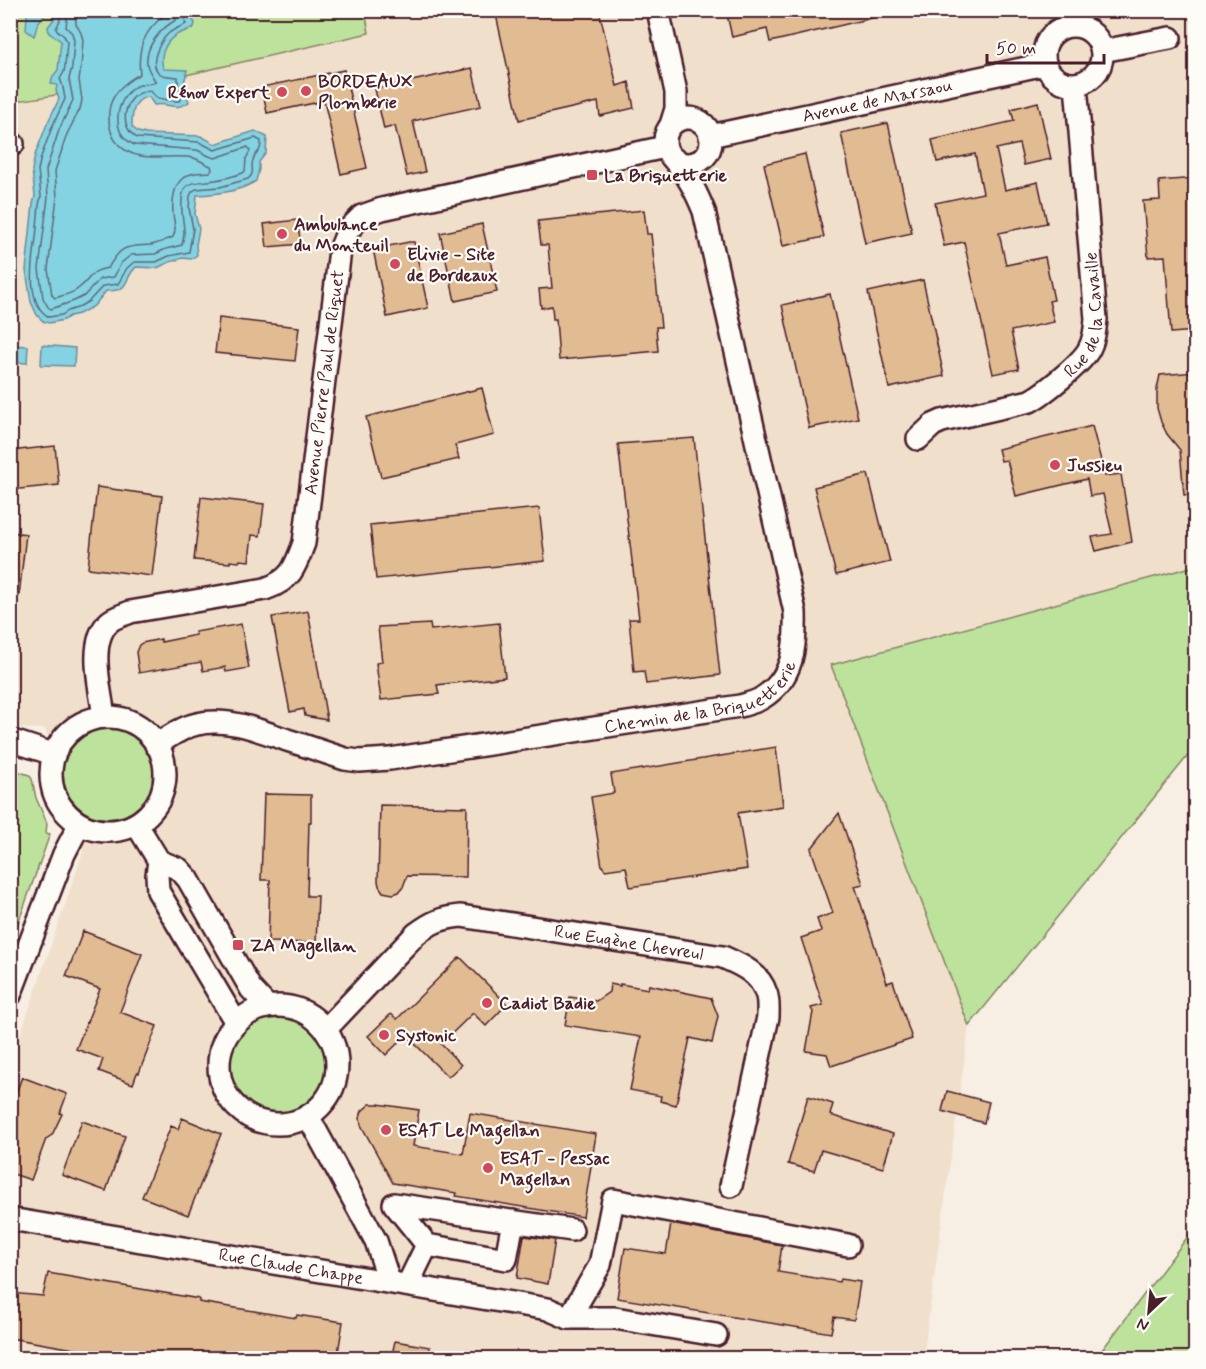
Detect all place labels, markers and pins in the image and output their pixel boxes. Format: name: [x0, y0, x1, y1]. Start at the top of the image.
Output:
place label: BORDEAUX Plomberie: [318, 70, 413, 115]
place label: Rénov Expert: [168, 81, 270, 105]
marker: BORDEAUX Plomberie: [299, 84, 313, 98]
marker: Rénov Expert: [275, 85, 289, 99]
place label: La Briquetterie: [604, 164, 728, 188]
marker: La Briquetterie: [585, 168, 599, 182]
place label: Ambulance du Monteuil: [294, 213, 389, 258]
marker: Ambulance du Monteuil: [275, 227, 289, 241]
place label: Elivie - Site de Bordeaux: [407, 243, 499, 288]
marker: Elivie - Site de Bordeaux: [388, 257, 402, 271]
place label: Jussieu: [1067, 454, 1122, 478]
marker: Jussieu: [1048, 458, 1062, 472]
place label: ZA Magellan: [250, 934, 357, 960]
marker: ZA Magellan: [231, 938, 245, 952]
place label: Cadiot Badie: [499, 992, 596, 1016]
marker: Cadiot Badie: [480, 996, 494, 1010]
place label: Systonic: [396, 1024, 457, 1048]
marker: Systonic: [377, 1028, 391, 1042]
place label: ESAT Le Magellan: [398, 1119, 540, 1145]
marker: ESAT Le Magellan: [379, 1123, 393, 1137]
place label: ESAT - Pessac Magellan: [500, 1147, 610, 1194]
marker: ESAT - Pessac Magellan: [481, 1161, 495, 1175]

